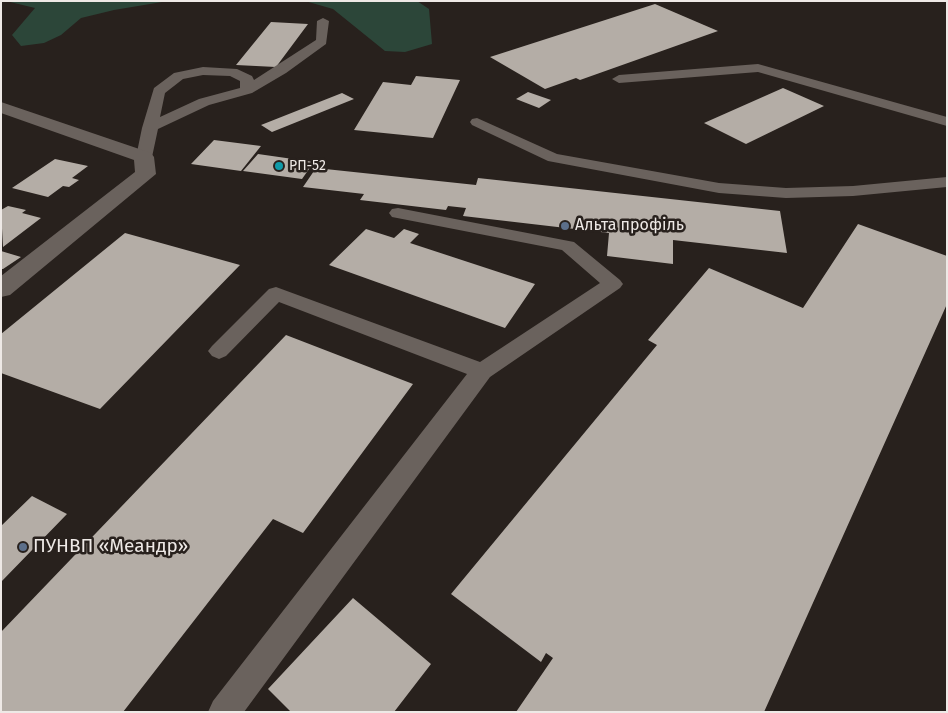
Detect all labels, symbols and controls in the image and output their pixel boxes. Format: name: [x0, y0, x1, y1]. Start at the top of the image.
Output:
place label: РП-52: [289, 158, 326, 174]
marker: РП-52: [273, 160, 285, 172]
place label: Альта профіль: [575, 216, 684, 236]
marker: Альта профіль: [559, 220, 571, 232]
place label: ПУНВП «Меандр»: [33, 536, 188, 558]
marker: ПУНВП «Меандр»: [17, 541, 29, 553]

